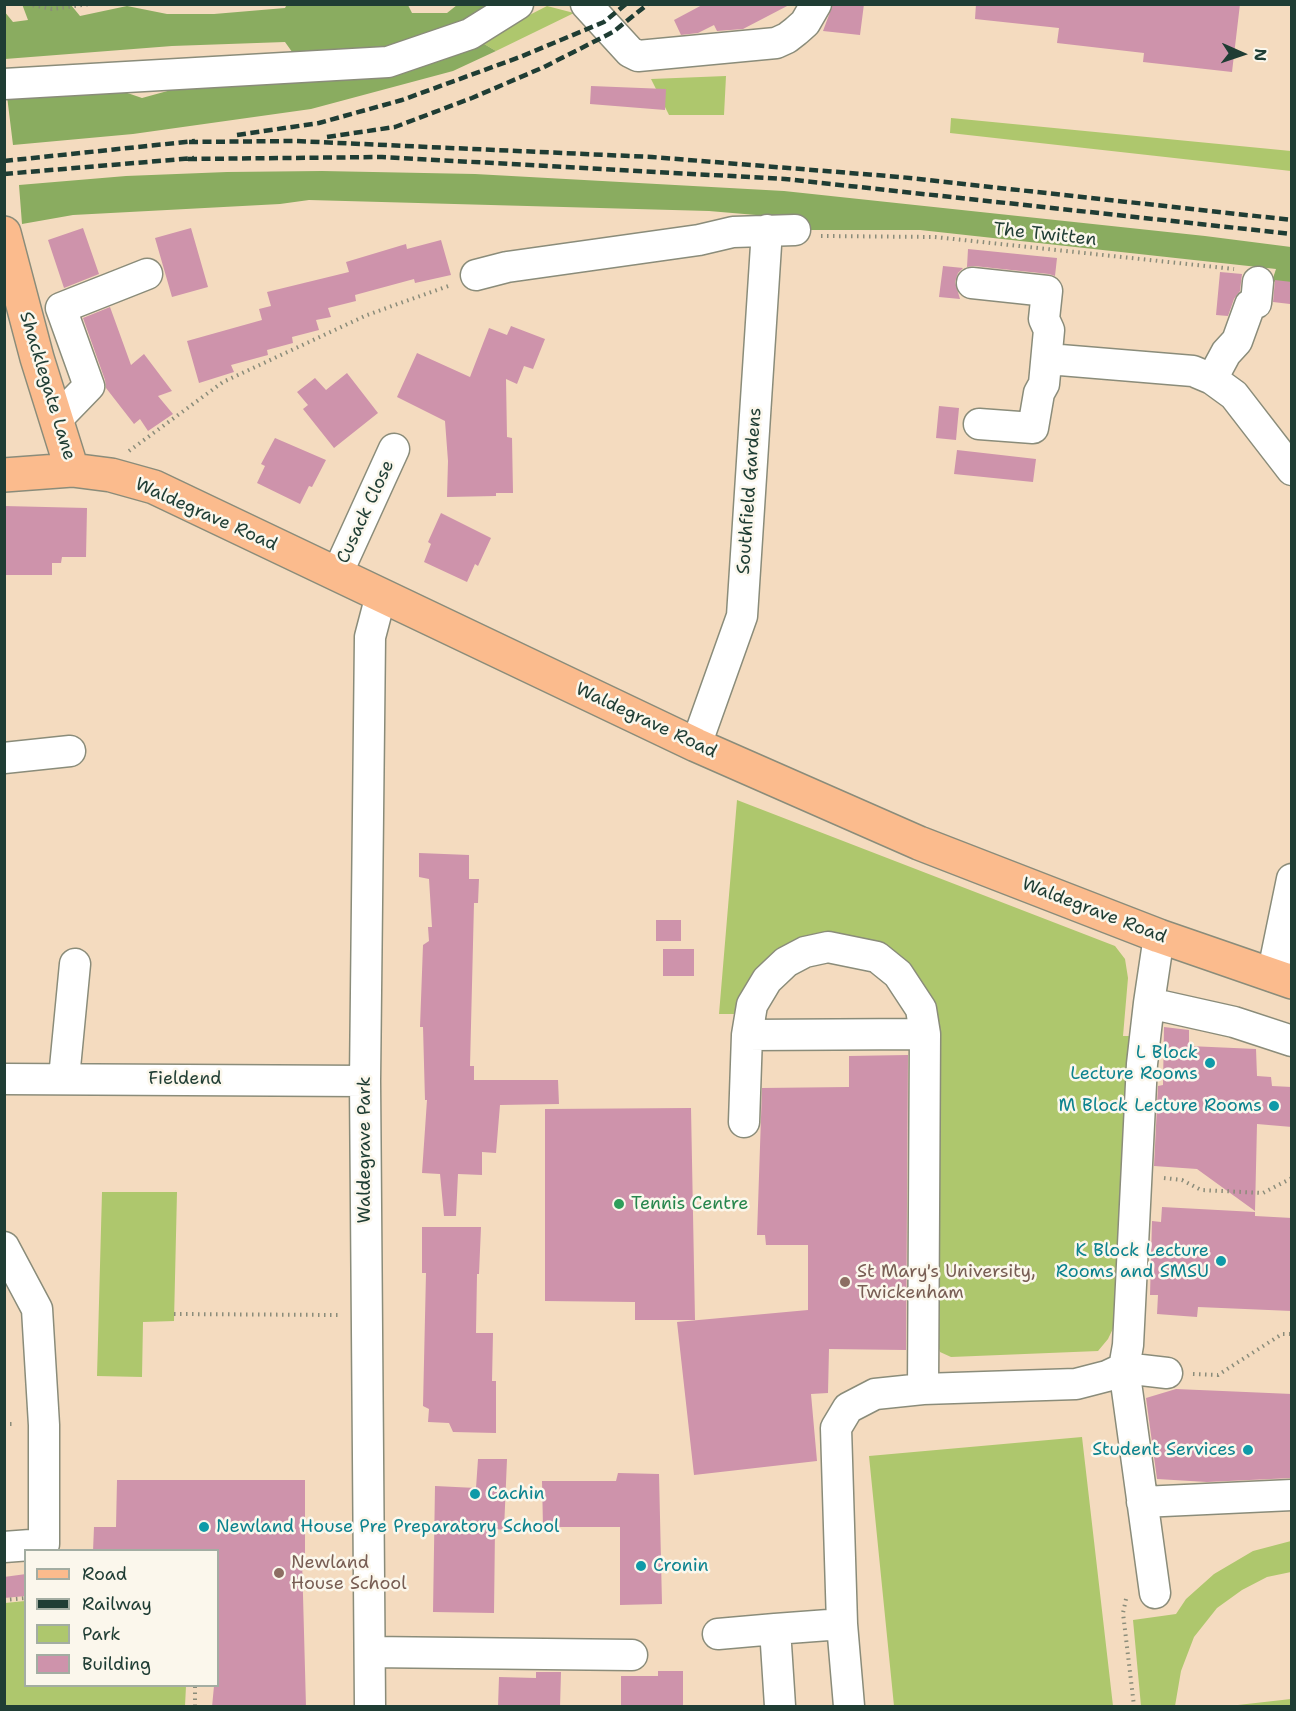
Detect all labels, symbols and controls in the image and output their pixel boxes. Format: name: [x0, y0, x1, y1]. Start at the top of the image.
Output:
north arrow: [1212, 24, 1272, 84]
text: N: [1250, 48, 1271, 62]
street label: The Twitten: [992, 219, 1098, 251]
street label: Shacklegate Lane: [14, 309, 80, 463]
street label: Southfield Gardens: [733, 407, 767, 575]
street label: Cusack Close: [333, 457, 399, 567]
street label: Waldegrave Road: [131, 474, 281, 556]
street label: Waldegrave Road: [572, 679, 720, 763]
street label: Waldegrave Road: [1018, 873, 1170, 949]
place label: L Block Lecture Rooms: [1070, 1042, 1198, 1084]
marker: L Block Lecture Rooms: [1203, 1056, 1217, 1070]
street label: Fieldend: [148, 1068, 222, 1090]
street label: Waldegrave Park: [354, 1077, 376, 1223]
place label: M Block Lecture Rooms: [1059, 1095, 1262, 1117]
marker: M Block Lecture Rooms: [1267, 1099, 1281, 1113]
place label: Tennis Centre: [631, 1193, 748, 1215]
marker: Tennis Centre: [612, 1197, 626, 1211]
place label: K Block Lecture Rooms and SMSU: [1056, 1240, 1209, 1282]
marker: K Block Lecture Rooms and SMSU: [1214, 1254, 1228, 1268]
place label: St Mary's University, Twickenham: [857, 1261, 1036, 1304]
marker: St Mary's University, Twickenham: [838, 1275, 852, 1289]
place label: Student Services: [1092, 1439, 1236, 1461]
marker: Student Services: [1241, 1443, 1255, 1457]
place label: Cachin: [487, 1483, 545, 1505]
marker: Cachin: [468, 1487, 482, 1501]
place label: Newland House Pre Preparatory School: [216, 1516, 560, 1538]
marker: Newland House Pre Preparatory School: [197, 1520, 211, 1534]
legend: [24, 1549, 219, 1687]
place label: Newland House School: [291, 1552, 407, 1594]
place label: Cronin: [653, 1555, 709, 1577]
marker: Cronin: [634, 1559, 648, 1573]
text: Road: [82, 1562, 127, 1586]
marker: Newland House School: [272, 1566, 286, 1580]
text: Railway: [82, 1592, 152, 1616]
text: Park: [82, 1622, 121, 1646]
text: Building: [82, 1652, 151, 1676]

